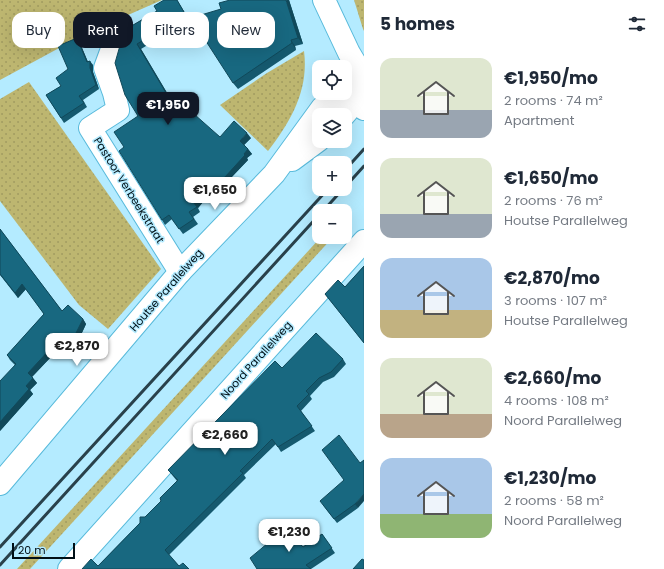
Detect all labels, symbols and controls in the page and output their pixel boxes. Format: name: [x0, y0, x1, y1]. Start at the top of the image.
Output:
chip: Buy: [12, 12, 65, 48]
chip: Rent: [73, 12, 133, 48]
chip: Filters: [141, 12, 209, 48]
chip: New: [217, 12, 275, 48]
text: 5 homes: [380, 12, 455, 36]
icon: filters: [626, 13, 648, 35]
map controls: [312, 60, 352, 244]
button: locate: [312, 60, 352, 100]
text: €1,950/mo: [504, 66, 598, 90]
icon: home: [412, 74, 460, 122]
text: 2 rooms · 74 m²: [504, 91, 603, 110]
pin: €1,950: [135, 92, 201, 126]
text: €1,950: [146, 95, 190, 114]
button: layers: [312, 108, 352, 148]
text: Apartment: [504, 111, 574, 130]
street label: Pastoor Verbeekstraat: [90, 134, 168, 246]
button: +: [312, 156, 352, 196]
text: €1,650/mo: [504, 166, 598, 190]
icon: home: [412, 174, 460, 222]
pin: €1,650: [182, 177, 248, 211]
text: €1,650: [193, 180, 237, 199]
text: 2 rooms · 76 m²: [504, 191, 603, 210]
button: −: [312, 204, 352, 244]
text: Houtse Parallelweg: [504, 211, 628, 230]
street label: Houtse Parallelweg: [126, 245, 206, 335]
text: €2,870/mo: [504, 266, 600, 290]
icon: home: [412, 274, 460, 322]
text: 3 rooms · 107 m²: [504, 291, 607, 310]
text: Houtse Parallelweg: [504, 311, 628, 330]
street label: Noord Parallelweg: [217, 318, 295, 402]
pin: €2,870: [44, 333, 110, 367]
text: €2,870: [54, 336, 100, 355]
text: €2,660/mo: [504, 366, 601, 390]
icon: home: [412, 374, 460, 422]
text: 4 rooms · 108 m²: [504, 391, 609, 410]
text: Noord Parallelweg: [504, 411, 622, 430]
pin: €2,660: [192, 422, 258, 456]
text: €2,660: [202, 425, 248, 444]
text: €1,230/mo: [504, 466, 596, 490]
icon: home: [412, 474, 460, 522]
text: 2 rooms · 58 m²: [504, 491, 604, 510]
text: Noord Parallelweg: [504, 511, 622, 530]
pin: €1,230: [256, 519, 322, 553]
text: €1,230: [268, 522, 310, 541]
scale bar: [12, 541, 75, 560]
text: 20 m: [18, 542, 46, 558]

